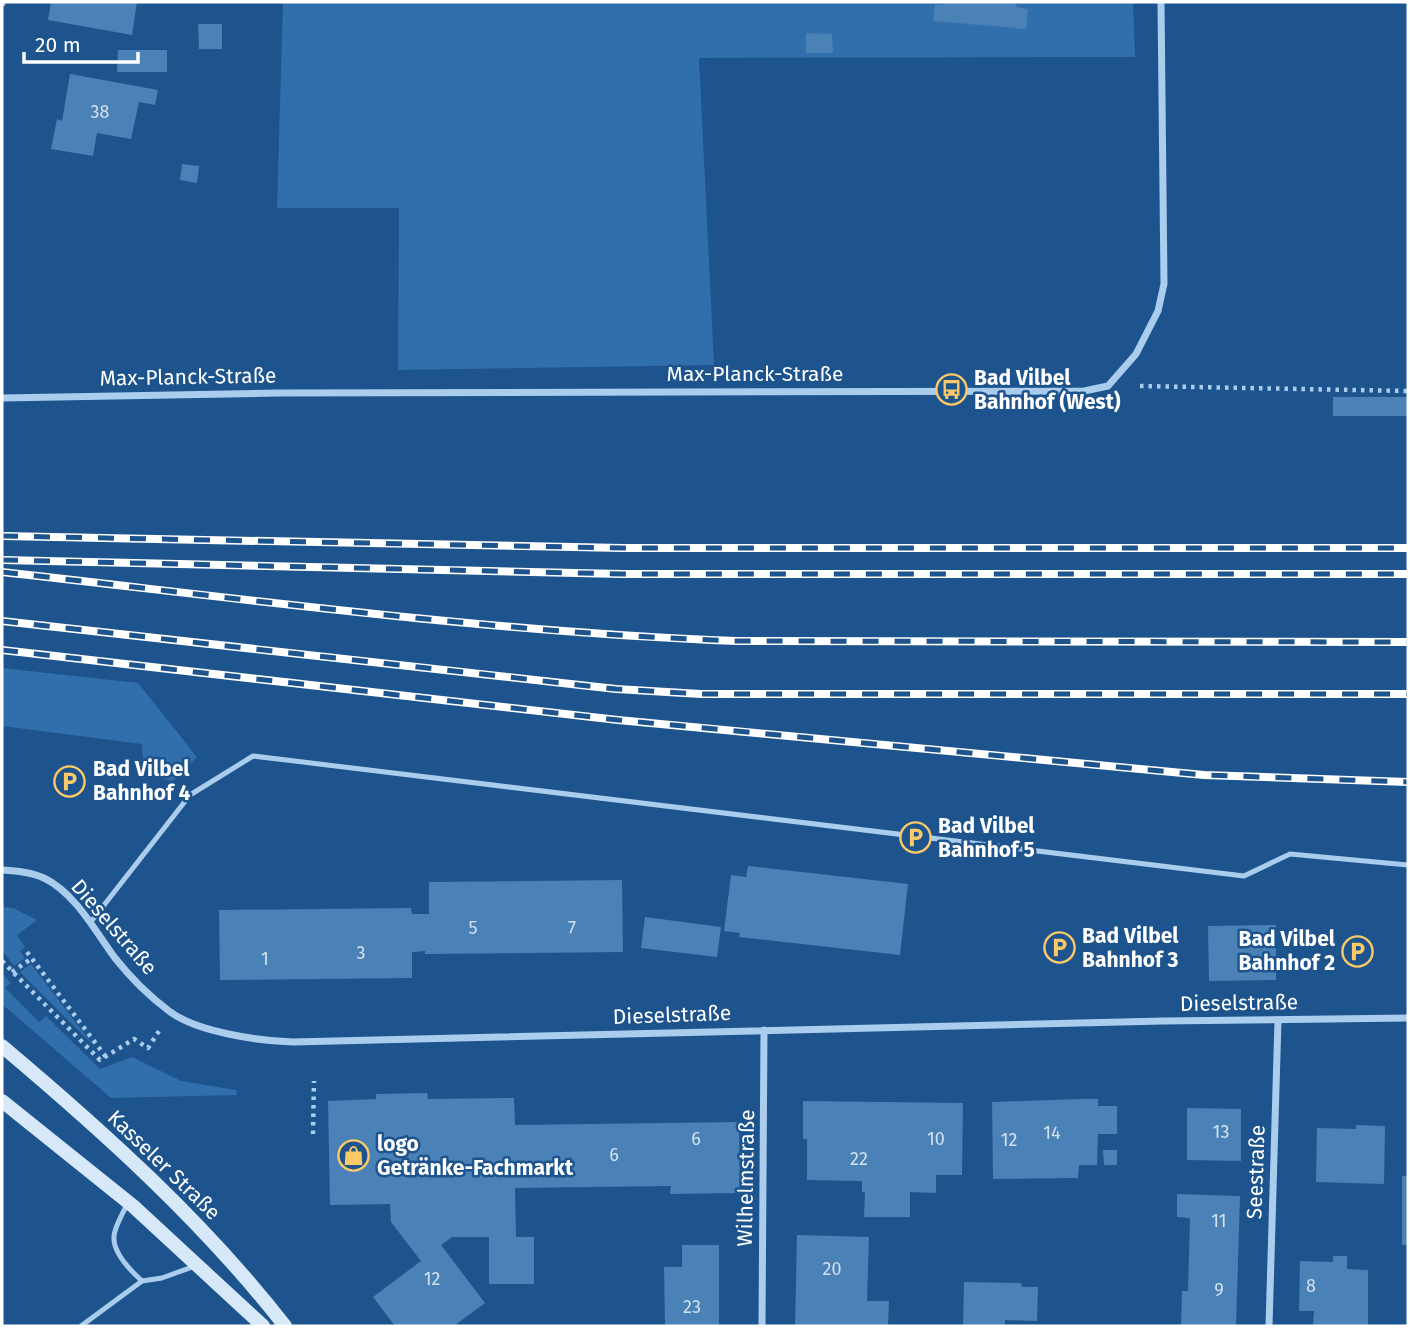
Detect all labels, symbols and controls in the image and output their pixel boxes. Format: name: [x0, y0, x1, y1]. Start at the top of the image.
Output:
scale bar: [24, 21, 138, 65]
text: 20 m: [35, 32, 81, 58]
house number: 38: [91, 101, 110, 123]
street label: Max-Planck-Straße: [667, 361, 843, 387]
street label: Max-Planck-Straße: [99, 362, 277, 392]
place label: Bad Vilbel Bahnhof (West): [974, 365, 1121, 415]
bus stop icon: Bad Vilbel Bahnhof (West): [934, 373, 968, 407]
place label: Bad Vilbel Bahnhof 4: [93, 756, 191, 806]
parking icon: Bad Vilbel Bahnhof 4: [53, 764, 87, 798]
place label: Bad Vilbel Bahnhof 5: [938, 813, 1035, 863]
parking icon: Bad Vilbel Bahnhof 5: [898, 821, 932, 855]
street label: Dieselstraße: [65, 874, 163, 980]
house number: 5: [468, 917, 478, 939]
house number: 7: [568, 917, 576, 939]
place label: Bad Vilbel Bahnhof 3: [1082, 923, 1179, 973]
place label: Bad Vilbel Bahnhof 2: [1238, 926, 1336, 976]
parking icon: Bad Vilbel Bahnhof 3: [1042, 931, 1076, 965]
parking icon: Bad Vilbel Bahnhof 2: [1341, 934, 1375, 968]
house number: 3: [357, 942, 365, 964]
house number: 1: [261, 948, 269, 970]
street label: Dieselstraße: [1180, 989, 1298, 1017]
street label: Dieselstraße: [612, 1000, 732, 1030]
street label: Kasseler Straße: [102, 1105, 226, 1225]
street label: Wilhelmstraße: [732, 1109, 760, 1247]
house number: 13: [1213, 1121, 1229, 1143]
house number: 14: [1043, 1122, 1061, 1144]
street label: Seestraße: [1241, 1124, 1271, 1220]
house number: 6: [691, 1128, 701, 1150]
house number: 10: [927, 1128, 945, 1150]
house number: 12: [1001, 1129, 1017, 1151]
place label: logo Getränke-Fachmarkt: [377, 1131, 574, 1181]
shop icon: logo Getränke-Fachmarkt: [337, 1139, 371, 1173]
house number: 6: [609, 1144, 619, 1166]
house number: 22: [850, 1148, 868, 1170]
house number: 11: [1211, 1210, 1227, 1232]
house number: 20: [823, 1258, 841, 1280]
house number: 12: [424, 1268, 440, 1290]
house number: 8: [1306, 1275, 1316, 1297]
house number: 9: [1214, 1279, 1224, 1301]
house number: 23: [683, 1296, 701, 1318]

